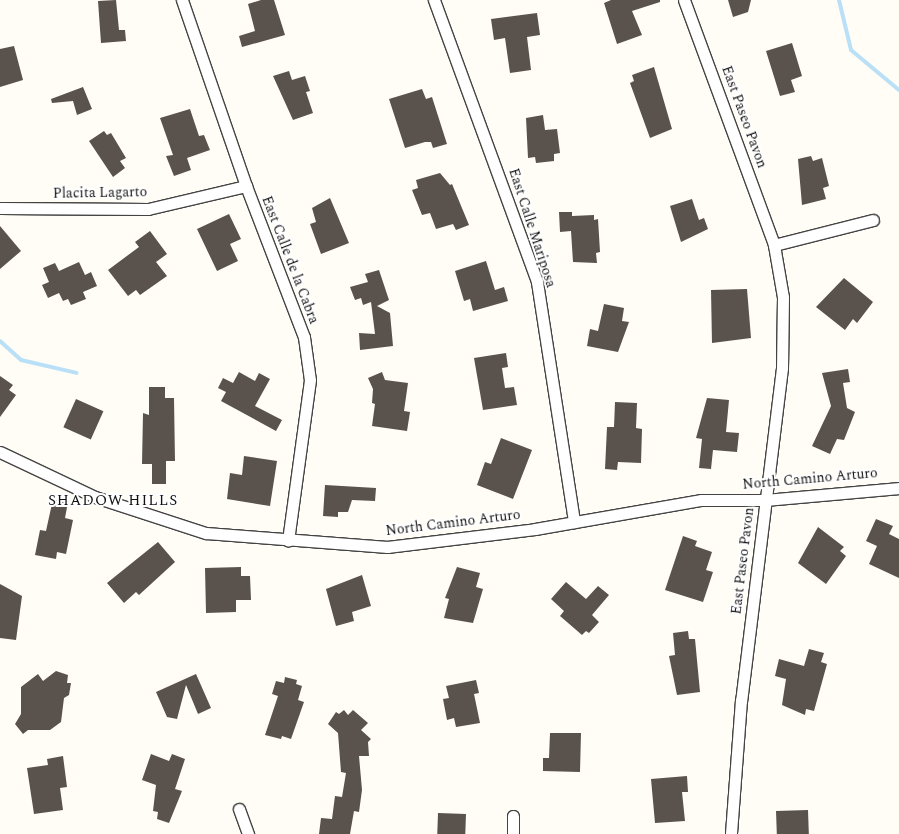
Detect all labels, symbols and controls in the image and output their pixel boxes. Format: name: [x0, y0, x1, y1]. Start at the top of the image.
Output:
street label: East Paseo Pavon: [718, 64, 770, 170]
street label: East Calle Mariposa: [505, 166, 559, 290]
street label: Placita Lagarto: [53, 184, 147, 202]
street label: East Calle de la Cabra: [258, 194, 322, 326]
street label: North Camino Arturo: [742, 465, 878, 493]
district label: SHADOW HILLS: [48, 492, 178, 510]
street label: North Camino Arturo: [385, 506, 521, 540]
street label: East Paseo Pavon: [728, 507, 758, 615]

